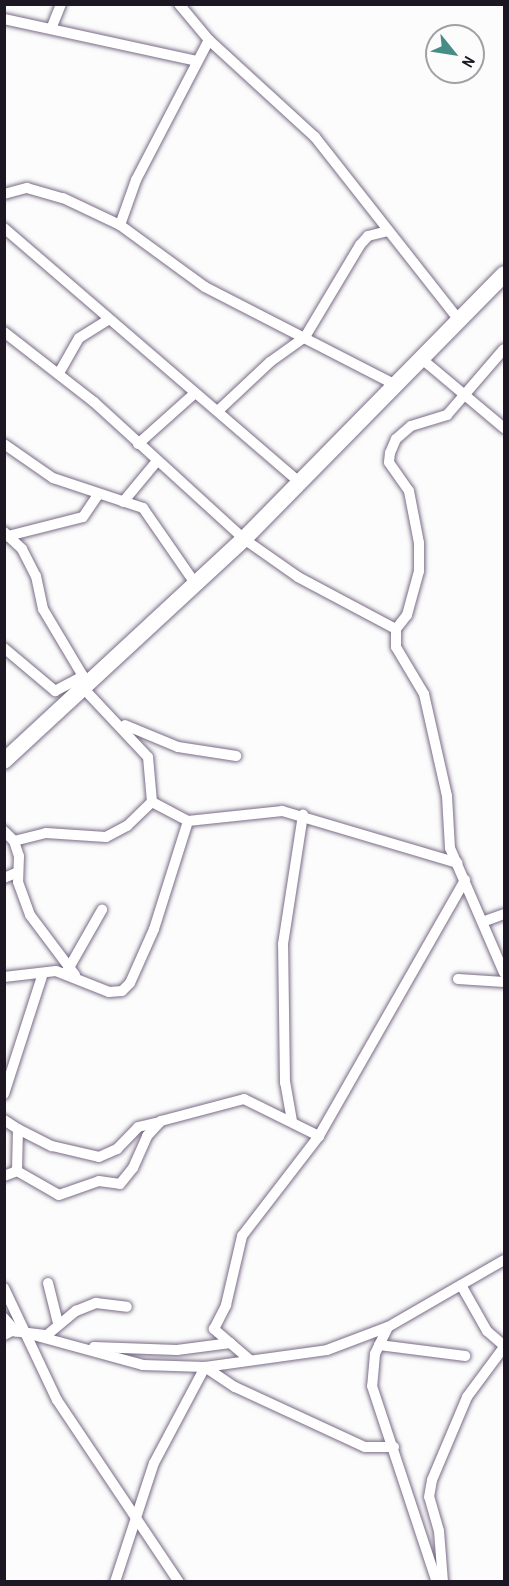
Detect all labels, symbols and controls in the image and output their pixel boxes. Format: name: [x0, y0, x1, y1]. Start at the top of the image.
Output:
north arrow: [425, 24, 485, 84]
text: N: [457, 52, 481, 72]

